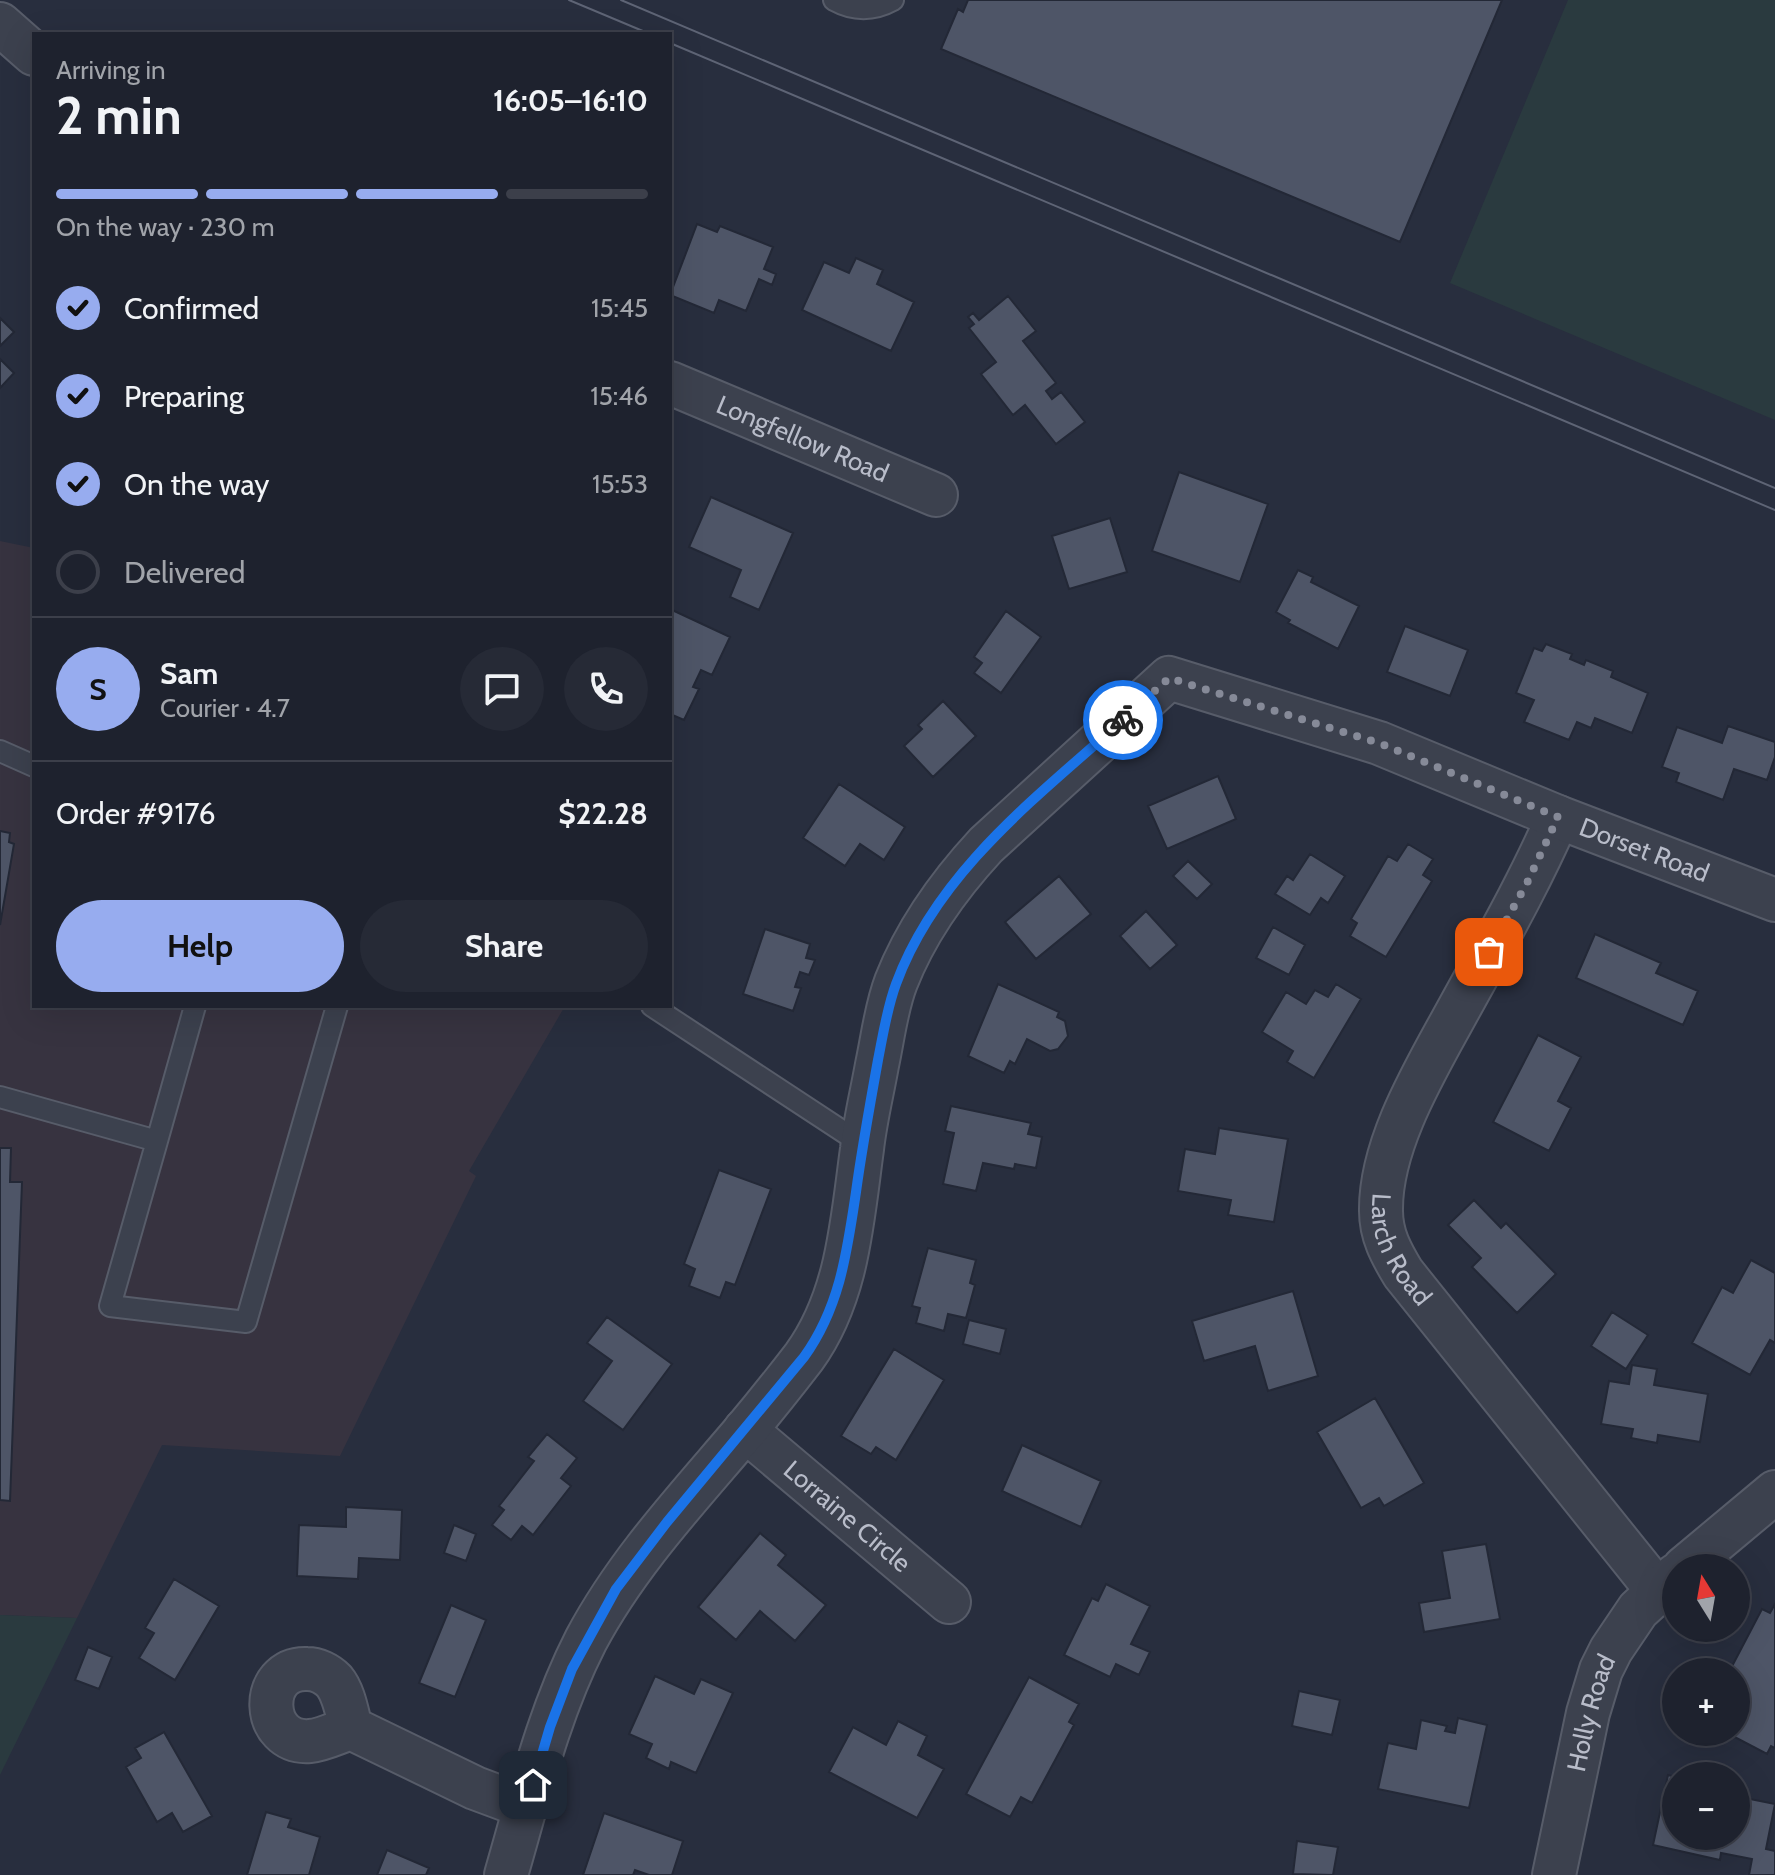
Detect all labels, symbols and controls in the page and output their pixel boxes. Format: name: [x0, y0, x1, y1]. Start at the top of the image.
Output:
text: Arriving in: [56, 54, 166, 86]
text: 16:05–16:10: [493, 82, 648, 119]
text: 2 min: [56, 84, 182, 147]
text: On the way · 230 m: [56, 211, 274, 243]
icon: check: [56, 286, 100, 330]
text: Confirmed: [124, 290, 259, 327]
text: 15:45: [591, 292, 648, 324]
icon: check: [56, 374, 100, 418]
text: Preparing: [124, 378, 244, 415]
text: 15:46: [590, 380, 648, 412]
street label: Longfellow Road: [712, 388, 894, 489]
icon: check: [56, 462, 100, 506]
text: On the way: [124, 466, 269, 503]
text: 15:53: [592, 468, 648, 500]
text: Delivered: [124, 554, 245, 591]
button: chat: [460, 647, 544, 731]
button: phone: [564, 647, 648, 731]
text: Sam: [160, 655, 218, 692]
text: S: [89, 671, 107, 708]
courier: [1083, 680, 1163, 760]
text: Courier · 4.7: [160, 692, 290, 724]
icon: bike: [1101, 698, 1145, 742]
text: Order #9176: [56, 795, 216, 832]
text: $22.28: [558, 795, 648, 832]
street label: Dorset Road: [1575, 811, 1714, 889]
button: Help: [56, 900, 344, 992]
button: Share: [360, 900, 648, 992]
pin: [1455, 918, 1523, 986]
icon: bag: [1467, 930, 1511, 974]
street label: Larch Road: [1365, 1192, 1439, 1312]
street label: Lorraine Circle: [777, 1454, 918, 1579]
north arrow: [1662, 1554, 1750, 1642]
map controls: [1662, 1554, 1750, 1850]
street label: Holly Road: [1560, 1649, 1622, 1774]
button: +: [1662, 1658, 1750, 1746]
pin: [499, 1751, 567, 1819]
button: −: [1662, 1762, 1750, 1850]
icon: home: [511, 1763, 555, 1807]

